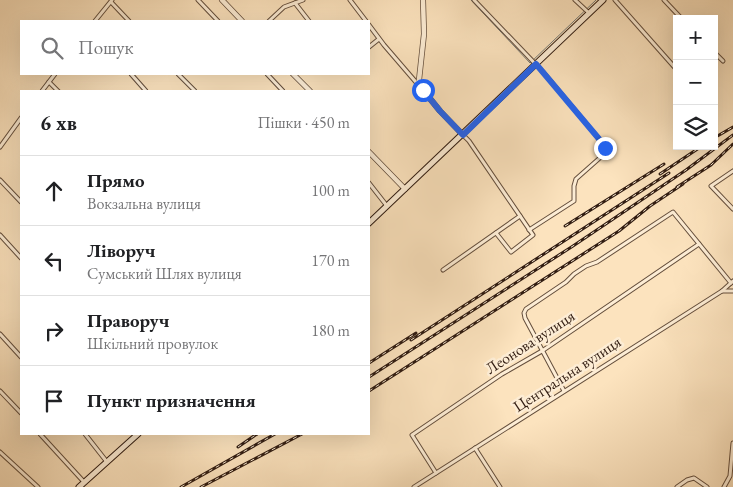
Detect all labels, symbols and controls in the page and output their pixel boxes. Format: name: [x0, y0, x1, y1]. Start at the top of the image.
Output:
map controls: [673, 15, 718, 150]
button: +: [673, 15, 718, 60]
search box: [20, 20, 370, 75]
icon: search: [38, 34, 66, 62]
text: Пошук: [78, 35, 134, 60]
button: −: [673, 60, 718, 105]
route start: [412, 79, 435, 102]
button: layers: [673, 105, 718, 150]
text: 6 хв: [40, 109, 77, 136]
text: Пішки · 450 m: [257, 112, 350, 133]
route end: [594, 137, 617, 160]
text: Прямо: [87, 168, 145, 193]
icon: ahead: [40, 177, 68, 205]
text: 100 m: [311, 180, 350, 201]
text: Вокзальна вулиця: [87, 193, 201, 214]
text: Ліворуч: [87, 238, 155, 263]
icon: left: [40, 247, 68, 275]
text: 170 m: [311, 250, 350, 271]
text: Сумський Шлях вулиця: [87, 263, 242, 284]
street label: Леонова вулиця: [481, 305, 579, 379]
text: Праворуч: [87, 308, 169, 333]
icon: right: [40, 317, 68, 345]
text: 180 m: [311, 320, 350, 341]
street label: Центральна вулиця: [509, 331, 625, 417]
text: Шкільний провулок: [87, 333, 218, 354]
icon: arrive: [40, 387, 68, 415]
text: Пункт призначення: [87, 388, 256, 413]

